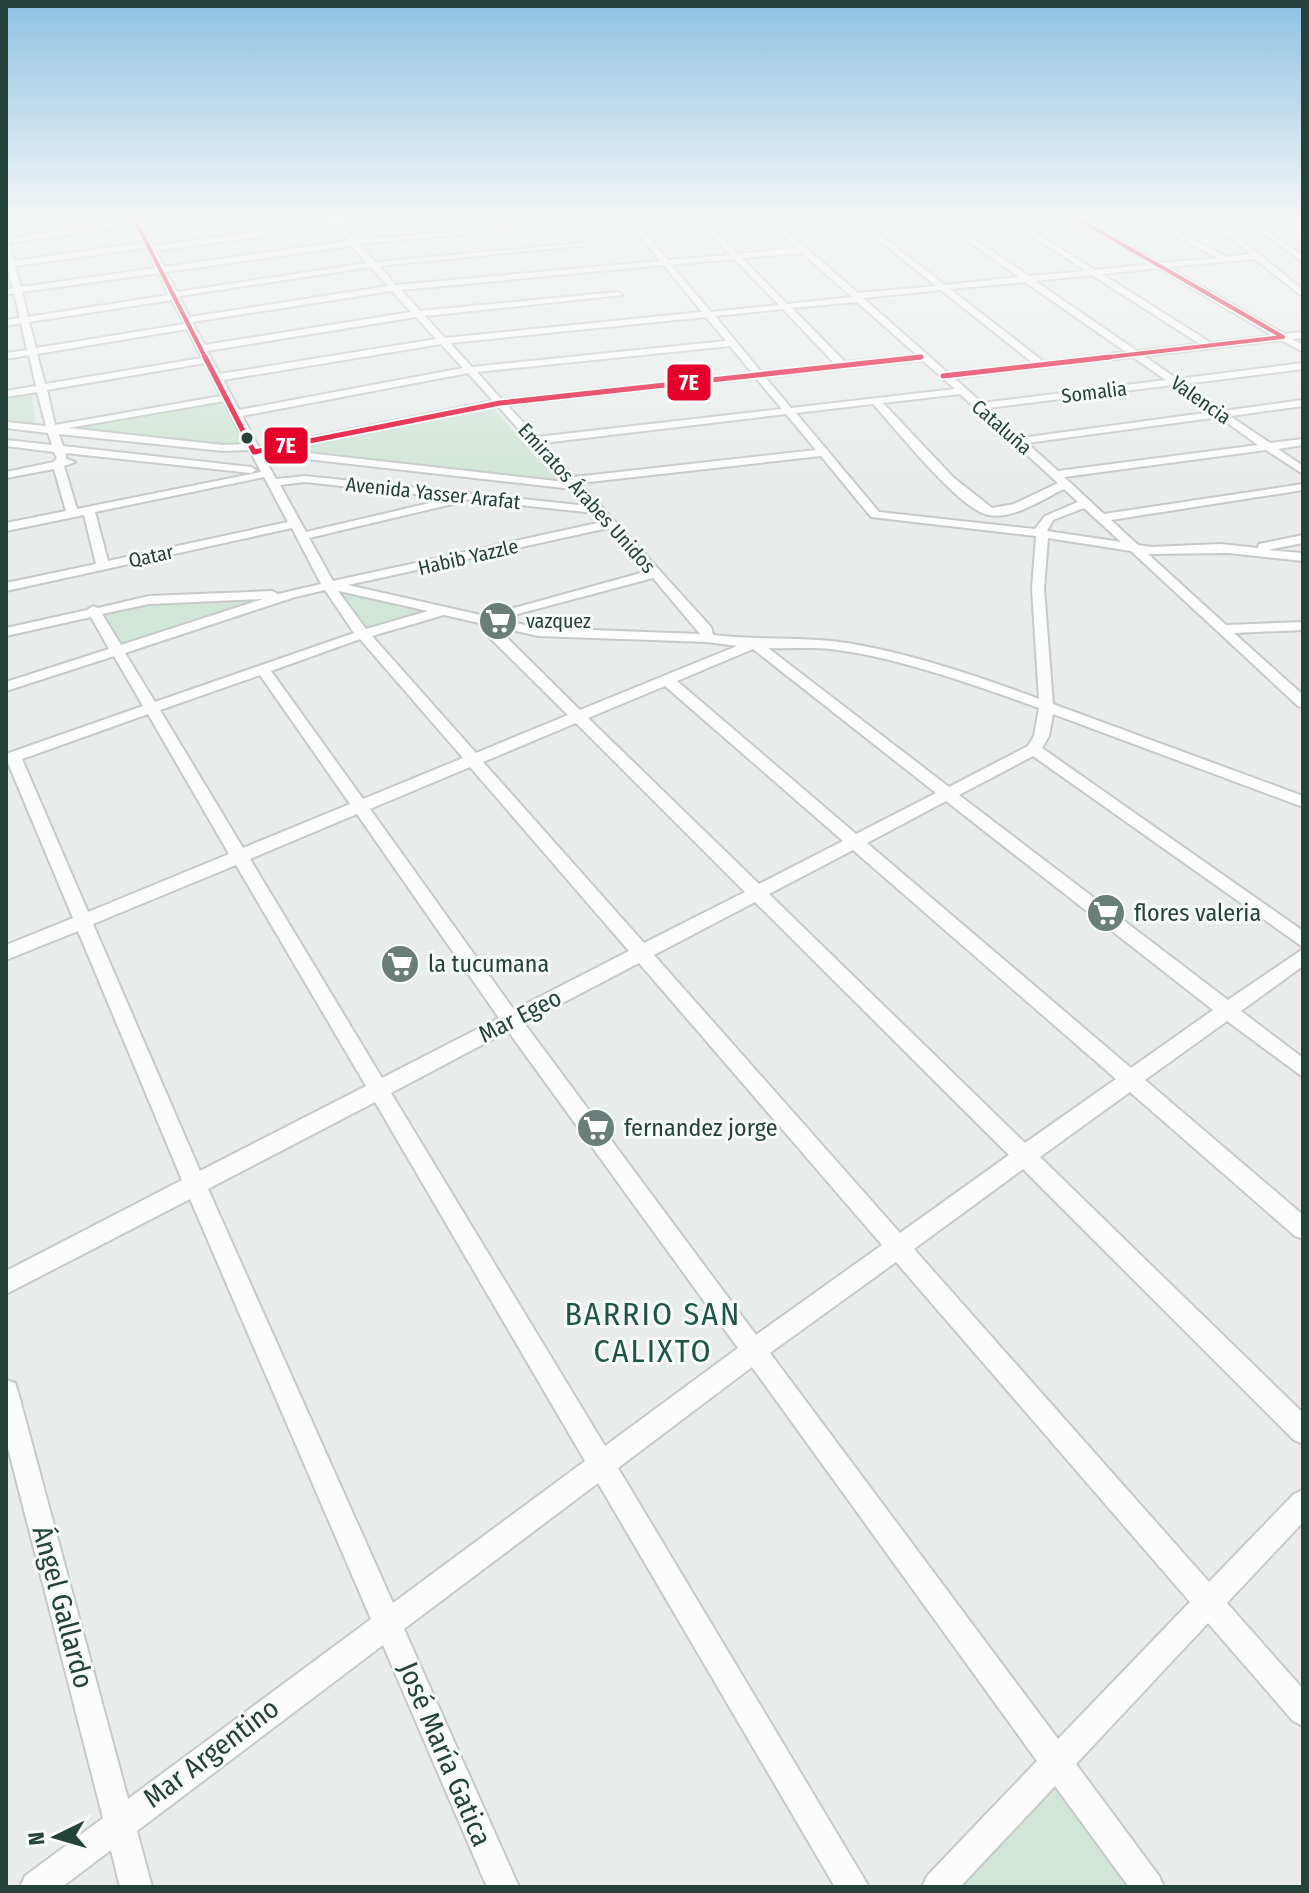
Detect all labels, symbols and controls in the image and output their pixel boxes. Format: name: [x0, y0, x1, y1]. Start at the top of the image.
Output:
line badge: 7E: [666, 363, 712, 402]
text: 7E: [679, 369, 699, 396]
street label: Valencia: [1166, 371, 1236, 429]
street label: Somalia: [1060, 376, 1128, 408]
street label: Cataluña: [967, 394, 1037, 460]
street label: Emiratos Árabes Unidos: [513, 418, 661, 578]
line badge: 7E: [263, 426, 309, 465]
unlabelled marker: [239, 430, 255, 446]
text: 7E: [276, 432, 296, 459]
street label: Avenida Yasser Arafat: [345, 472, 522, 514]
street label: Habib Yazzle: [416, 534, 520, 580]
street label: Qatar: [126, 540, 176, 572]
supermarket icon: vazquez: [477, 600, 519, 642]
place label: vazquez: [526, 609, 591, 633]
supermarket icon: flores valeria: [1085, 892, 1127, 934]
place label: flores valeria: [1134, 899, 1261, 927]
supermarket icon: la tucumana: [379, 943, 421, 985]
place label: la tucumana: [428, 950, 549, 978]
street label: Mar Egeo: [474, 983, 566, 1049]
supermarket icon: fernandez jorge: [575, 1107, 617, 1149]
place label: fernandez jorge: [624, 1114, 778, 1142]
district label: BARRIO SAN CALIXTO: [564, 1295, 742, 1370]
street label: Ángel Gallardo: [26, 1522, 100, 1692]
street label: José María Gatica: [391, 1657, 499, 1851]
street label: Mar Argentino: [137, 1691, 285, 1815]
north arrow: [16, 1797, 96, 1877]
text: N: [23, 1831, 51, 1846]

